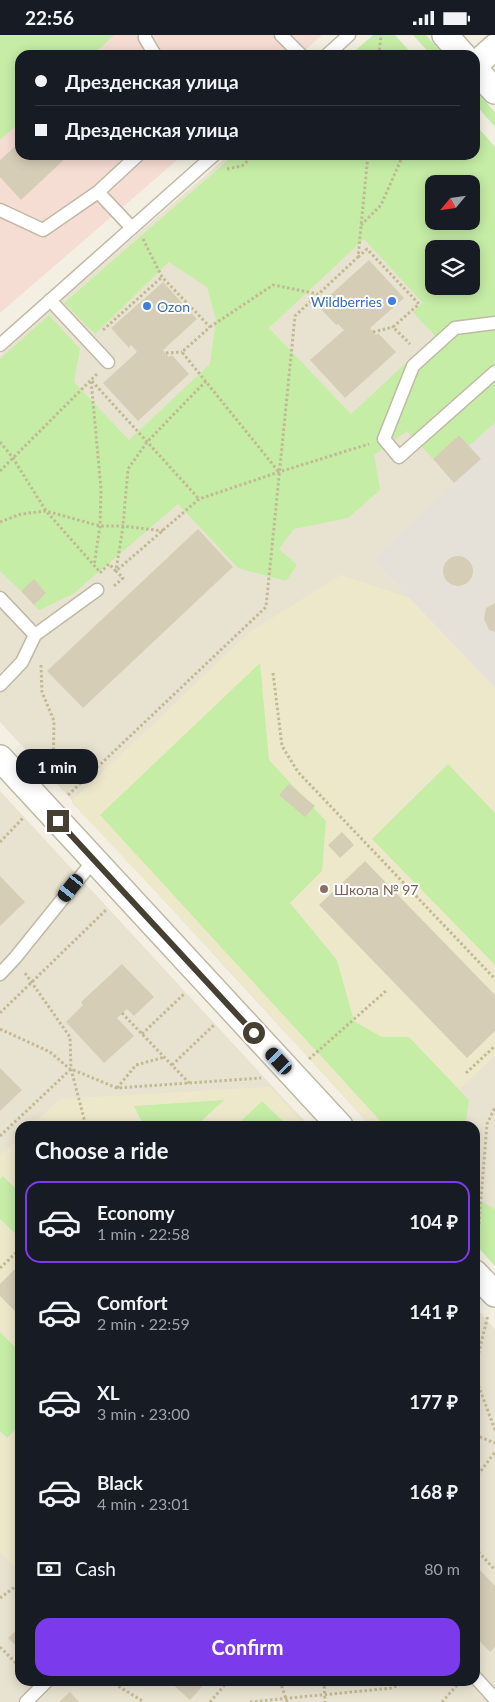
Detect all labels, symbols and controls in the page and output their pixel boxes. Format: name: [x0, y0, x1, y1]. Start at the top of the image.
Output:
text: 22:56: [25, 6, 74, 29]
text: Дрезденская улица: [65, 70, 239, 93]
text: Дрезденская улица: [65, 118, 239, 141]
north arrow: [425, 175, 480, 230]
map controls: [425, 175, 480, 295]
button: layers: [425, 240, 480, 295]
place label: Wildberries: [311, 293, 382, 310]
marker: Wildberries: [386, 295, 398, 307]
place label: Ozon: [157, 298, 190, 315]
marker: Ozon: [141, 300, 153, 312]
callout: 1 min: [17, 749, 99, 783]
text: 1 min: [37, 757, 77, 776]
route end: [47, 810, 69, 832]
car: [55, 872, 86, 904]
place label: Школа № 97: [334, 881, 418, 898]
marker: Школа № 97: [318, 883, 330, 895]
route start: [243, 1022, 265, 1044]
car: [263, 1045, 294, 1077]
text: Choose a ride: [35, 1137, 169, 1164]
icon: car: [37, 1200, 82, 1245]
text: Economy: [97, 1201, 175, 1224]
text: 104 ₽: [409, 1210, 458, 1233]
text: 1 min · 22:58: [97, 1224, 190, 1243]
icon: car: [37, 1290, 82, 1335]
text: Comfort: [97, 1291, 168, 1314]
text: 141 ₽: [409, 1300, 458, 1323]
text: 2 min · 22:59: [97, 1314, 190, 1333]
icon: car: [37, 1380, 82, 1425]
text: XL: [97, 1381, 120, 1404]
text: 177 ₽: [409, 1390, 458, 1413]
text: 3 min · 23:00: [97, 1404, 190, 1423]
icon: car: [37, 1470, 82, 1515]
text: Black: [97, 1471, 143, 1494]
text: 168 ₽: [409, 1480, 458, 1503]
text: 4 min · 23:01: [97, 1494, 190, 1513]
icon: cash: [35, 1555, 63, 1583]
text: Cash: [75, 1557, 116, 1580]
text: 80 m: [424, 1559, 460, 1578]
button: Confirm: [35, 1618, 460, 1676]

